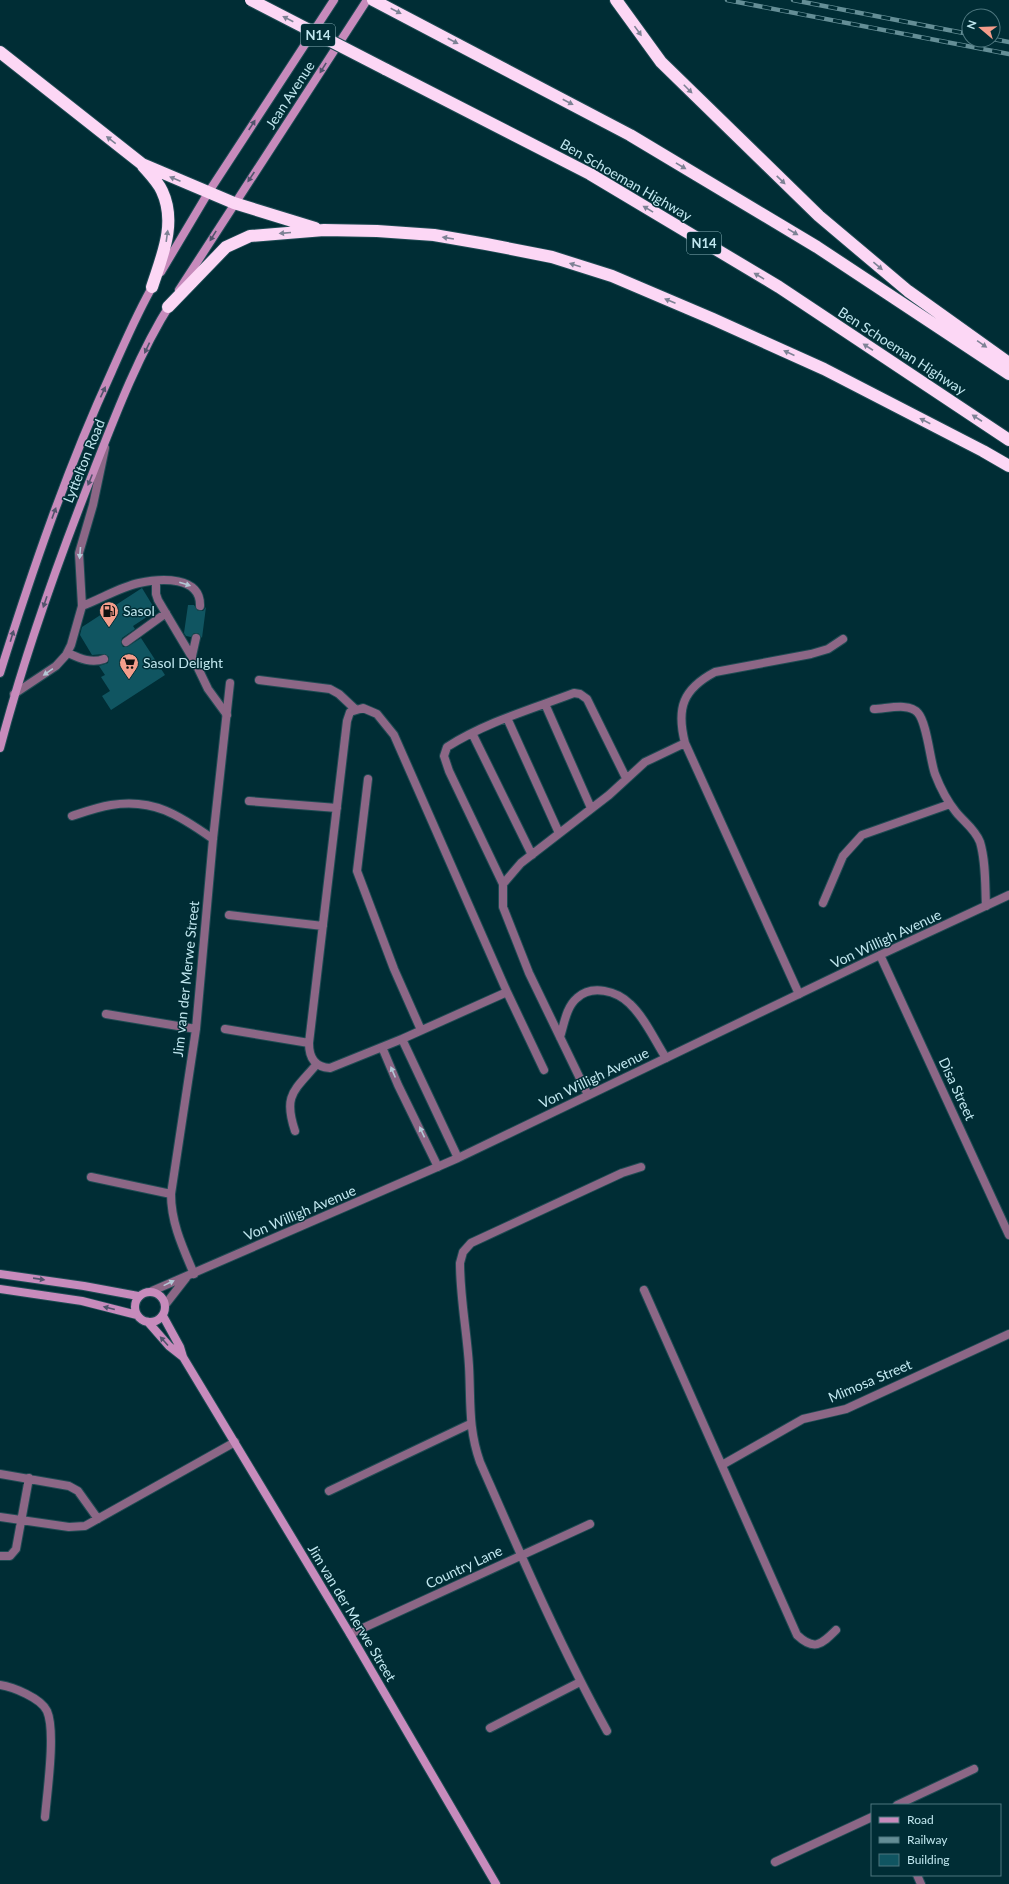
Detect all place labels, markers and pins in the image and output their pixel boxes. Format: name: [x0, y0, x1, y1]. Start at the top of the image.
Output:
fuel station icon: Sasol: [98, 600, 120, 628]
place label: Sasol: [123, 602, 155, 619]
supermarket icon: Sasol Delight: [118, 652, 140, 680]
place label: Sasol Delight: [143, 654, 223, 671]

